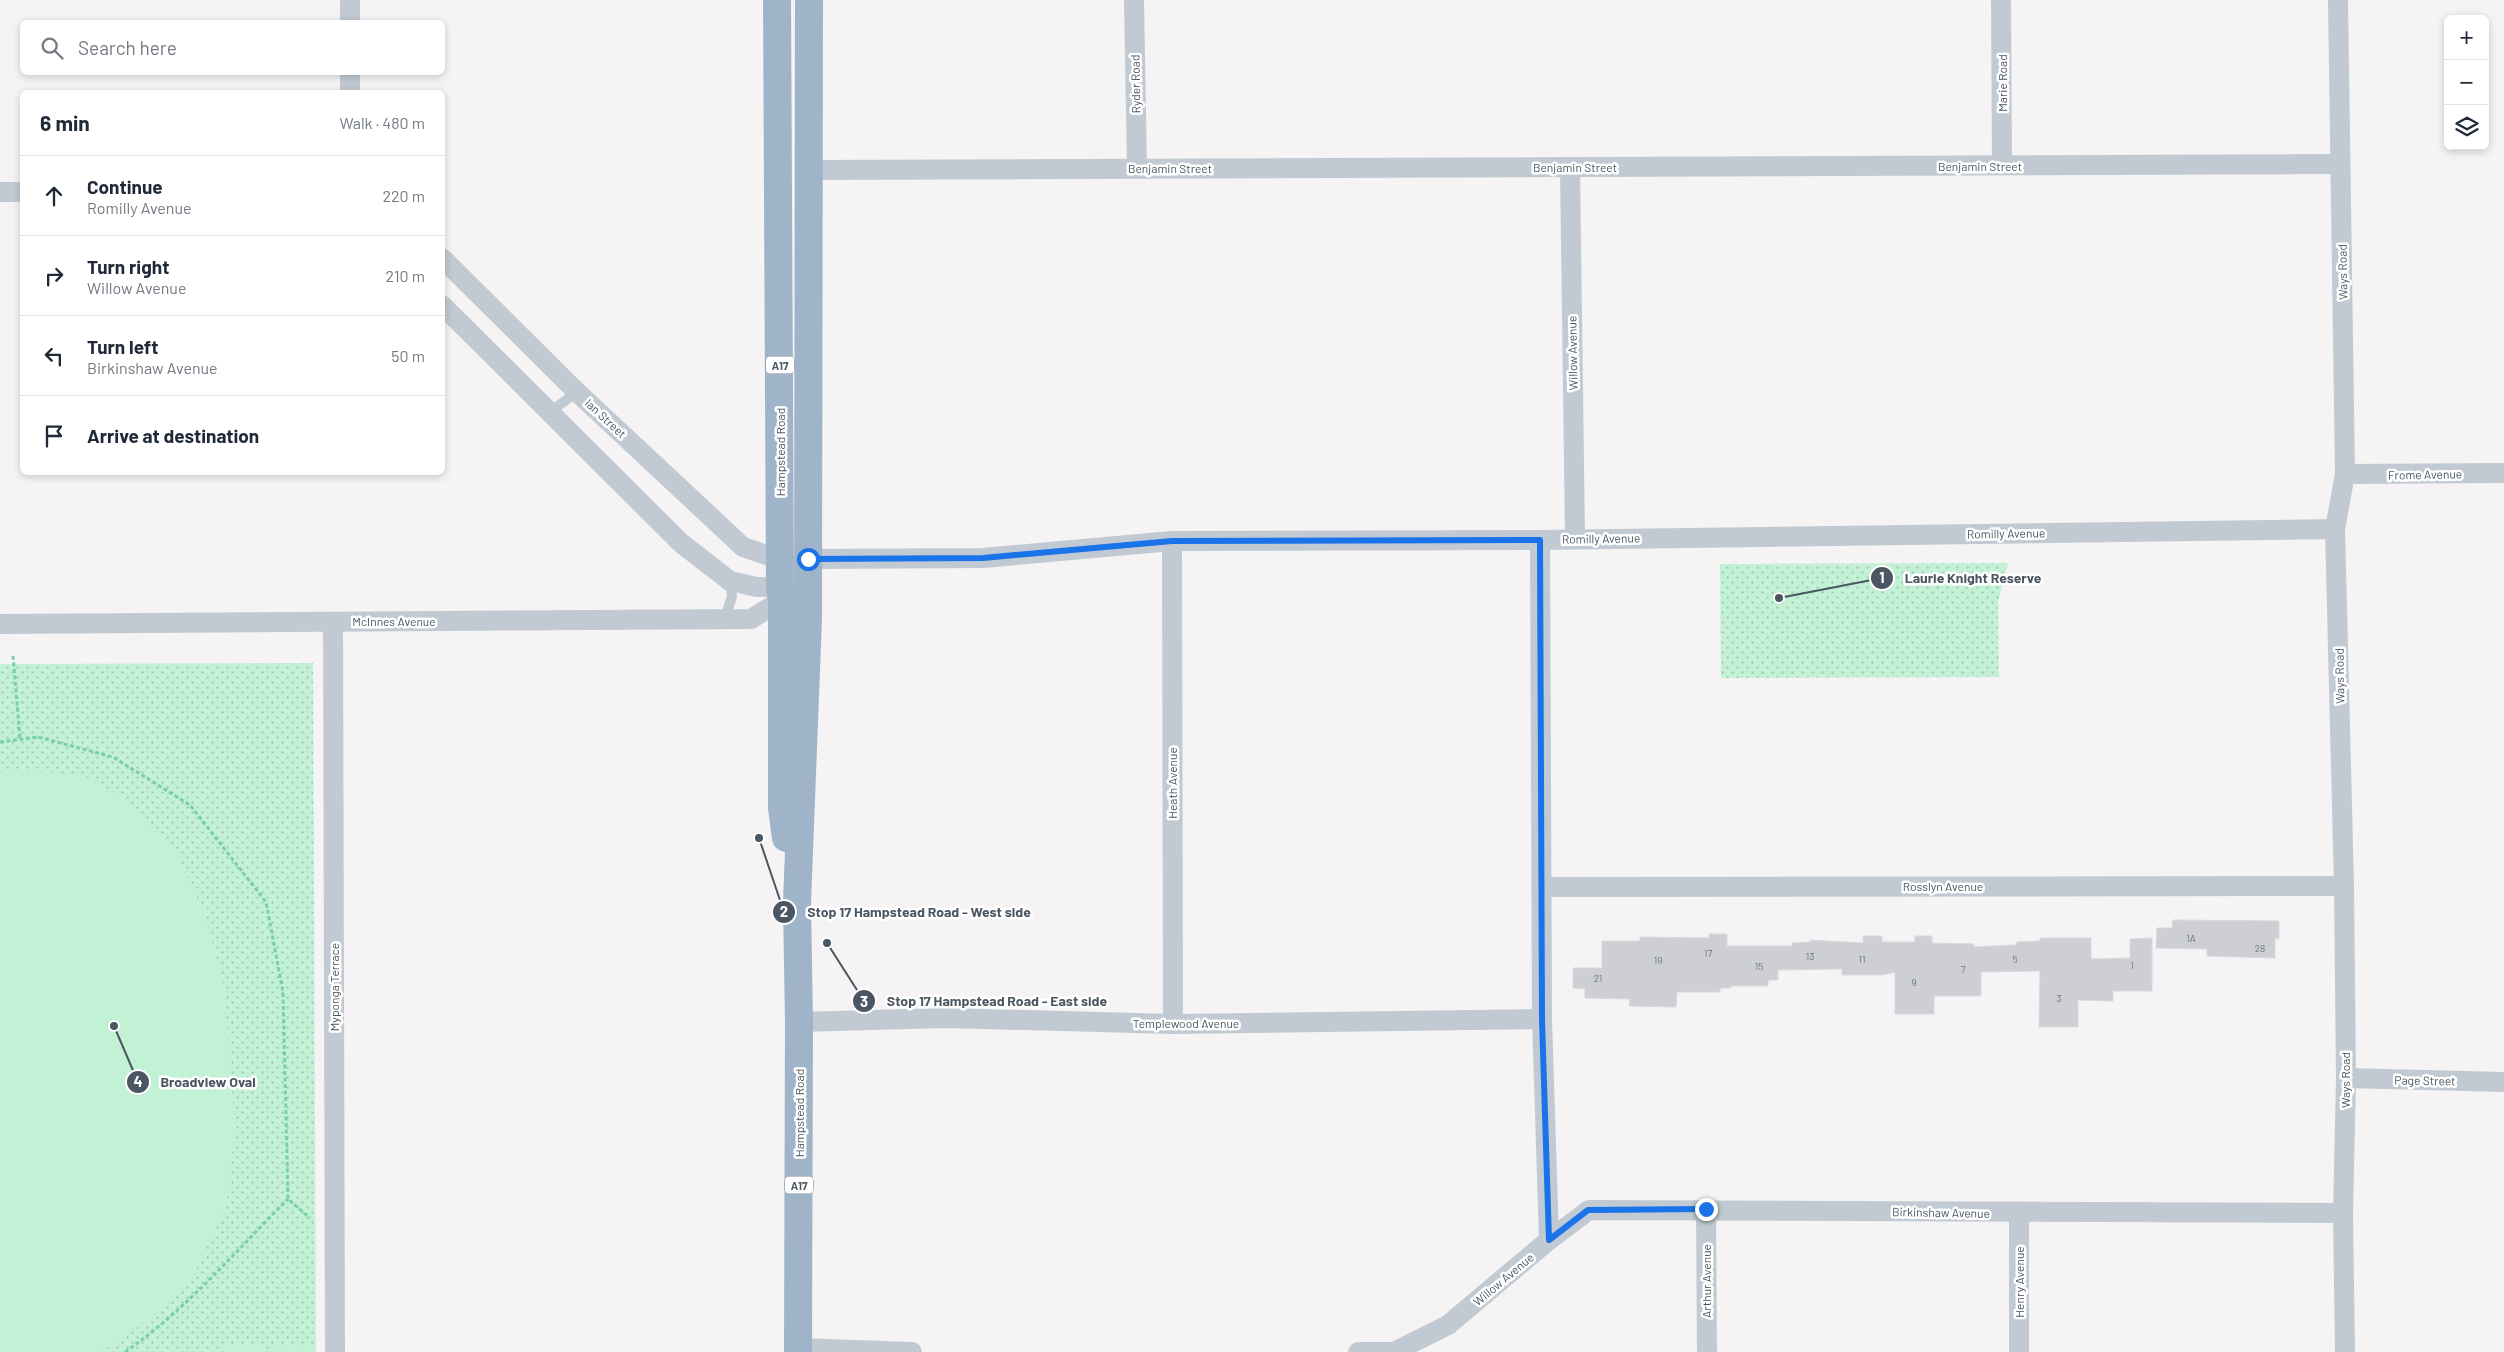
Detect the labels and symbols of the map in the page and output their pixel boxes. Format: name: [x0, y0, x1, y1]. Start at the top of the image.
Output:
street label: Ryder Road: [1127, 54, 1143, 114]
street label: Marie Road: [1995, 54, 2009, 112]
street label: Benjamin Street: [1938, 159, 2022, 173]
street label: Benjamin Street: [1533, 160, 1617, 174]
street label: Benjamin Street: [1128, 161, 1212, 175]
street label: Ways Road: [2335, 244, 2349, 300]
street label: Willow Avenue: [1564, 316, 1580, 390]
road number: A17: [766, 356, 794, 374]
street label: Ian Street: [583, 396, 629, 440]
street label: Hampstead Road: [773, 408, 787, 496]
street label: Frome Avenue: [2388, 466, 2462, 482]
street label: Romilly Avenue: [1967, 525, 2045, 541]
street label: Romilly Avenue: [1562, 530, 1640, 546]
route start: [797, 548, 820, 571]
callout: Laurie Knight Reserve: [1870, 564, 2052, 593]
text: 1: [1879, 568, 1885, 586]
text: Laurie Knight Reserve: [1905, 569, 2042, 586]
street label: McInnes Avenue: [352, 614, 436, 628]
street label: Ways Road: [2332, 648, 2346, 704]
street label: Heath Avenue: [1165, 747, 1179, 819]
street label: Rosslyn Avenue: [1903, 879, 1983, 893]
callout: Stop 17 Hampstead Road - West side: [772, 897, 1041, 926]
text: 2: [780, 902, 788, 920]
text: Stop 17 Hampstead Road - West side: [807, 903, 1031, 920]
house number: 1A: [2186, 932, 2196, 944]
house number: 28: [2255, 942, 2265, 954]
street label: Myponga Terrace: [327, 943, 341, 1031]
house number: 17: [1704, 947, 1712, 959]
house number: 13: [1806, 950, 1814, 962]
house number: 11: [1858, 953, 1866, 965]
house number: 5: [2012, 953, 2018, 965]
house number: 19: [1654, 954, 1662, 966]
house number: 1: [2130, 959, 2134, 971]
house number: 15: [1755, 960, 1763, 972]
house number: 7: [1961, 963, 1966, 975]
house number: 21: [1594, 972, 1602, 984]
house number: 9: [1911, 976, 1917, 988]
callout: Stop 17 Hampstead Road - East side: [851, 987, 1117, 1016]
text: 3: [860, 992, 868, 1010]
text: Stop 17 Hampstead Road - East side: [887, 992, 1108, 1009]
house number: 3: [2056, 992, 2062, 1004]
street label: Templewood Avenue: [1133, 1016, 1239, 1030]
street label: Ways Road: [2338, 1052, 2352, 1108]
callout: Broadview Oval: [125, 1068, 265, 1097]
street label: Hampstead Road: [792, 1069, 806, 1157]
text: 4: [133, 1072, 143, 1090]
street label: Page Street: [2394, 1072, 2456, 1088]
text: Broadview Oval: [160, 1073, 256, 1090]
road number: A17: [785, 1176, 813, 1194]
route end: [1695, 1198, 1718, 1221]
street label: Birkinshaw Avenue: [1892, 1204, 1990, 1220]
street label: Arthur Avenue: [1699, 1244, 1713, 1318]
street label: Henry Avenue: [2012, 1246, 2026, 1318]
street label: Willow Avenue: [1470, 1250, 1536, 1308]

